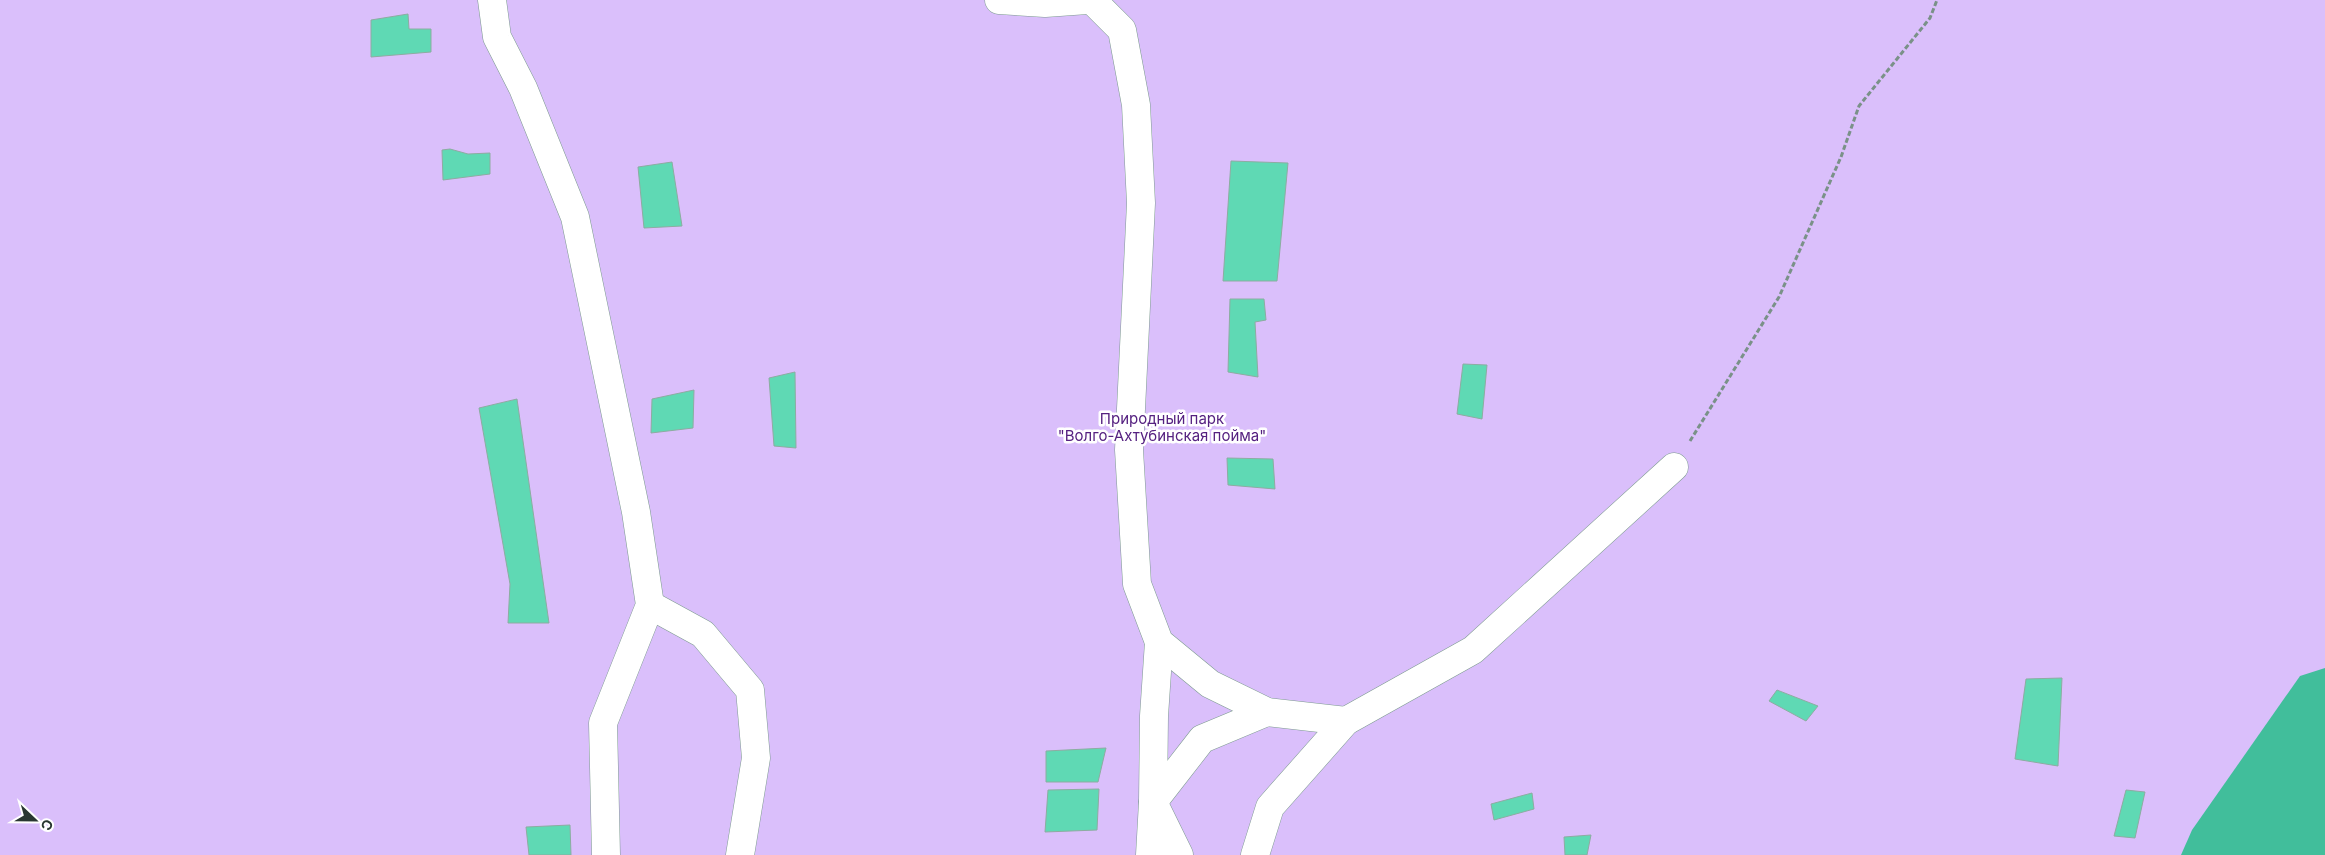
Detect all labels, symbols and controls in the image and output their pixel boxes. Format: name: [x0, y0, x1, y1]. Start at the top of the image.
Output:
park label: Природный парк "Волго-Ахтубинская пойма": [1058, 409, 1266, 445]
north arrow: [10, 795, 60, 845]
text: С: [38, 817, 57, 833]

